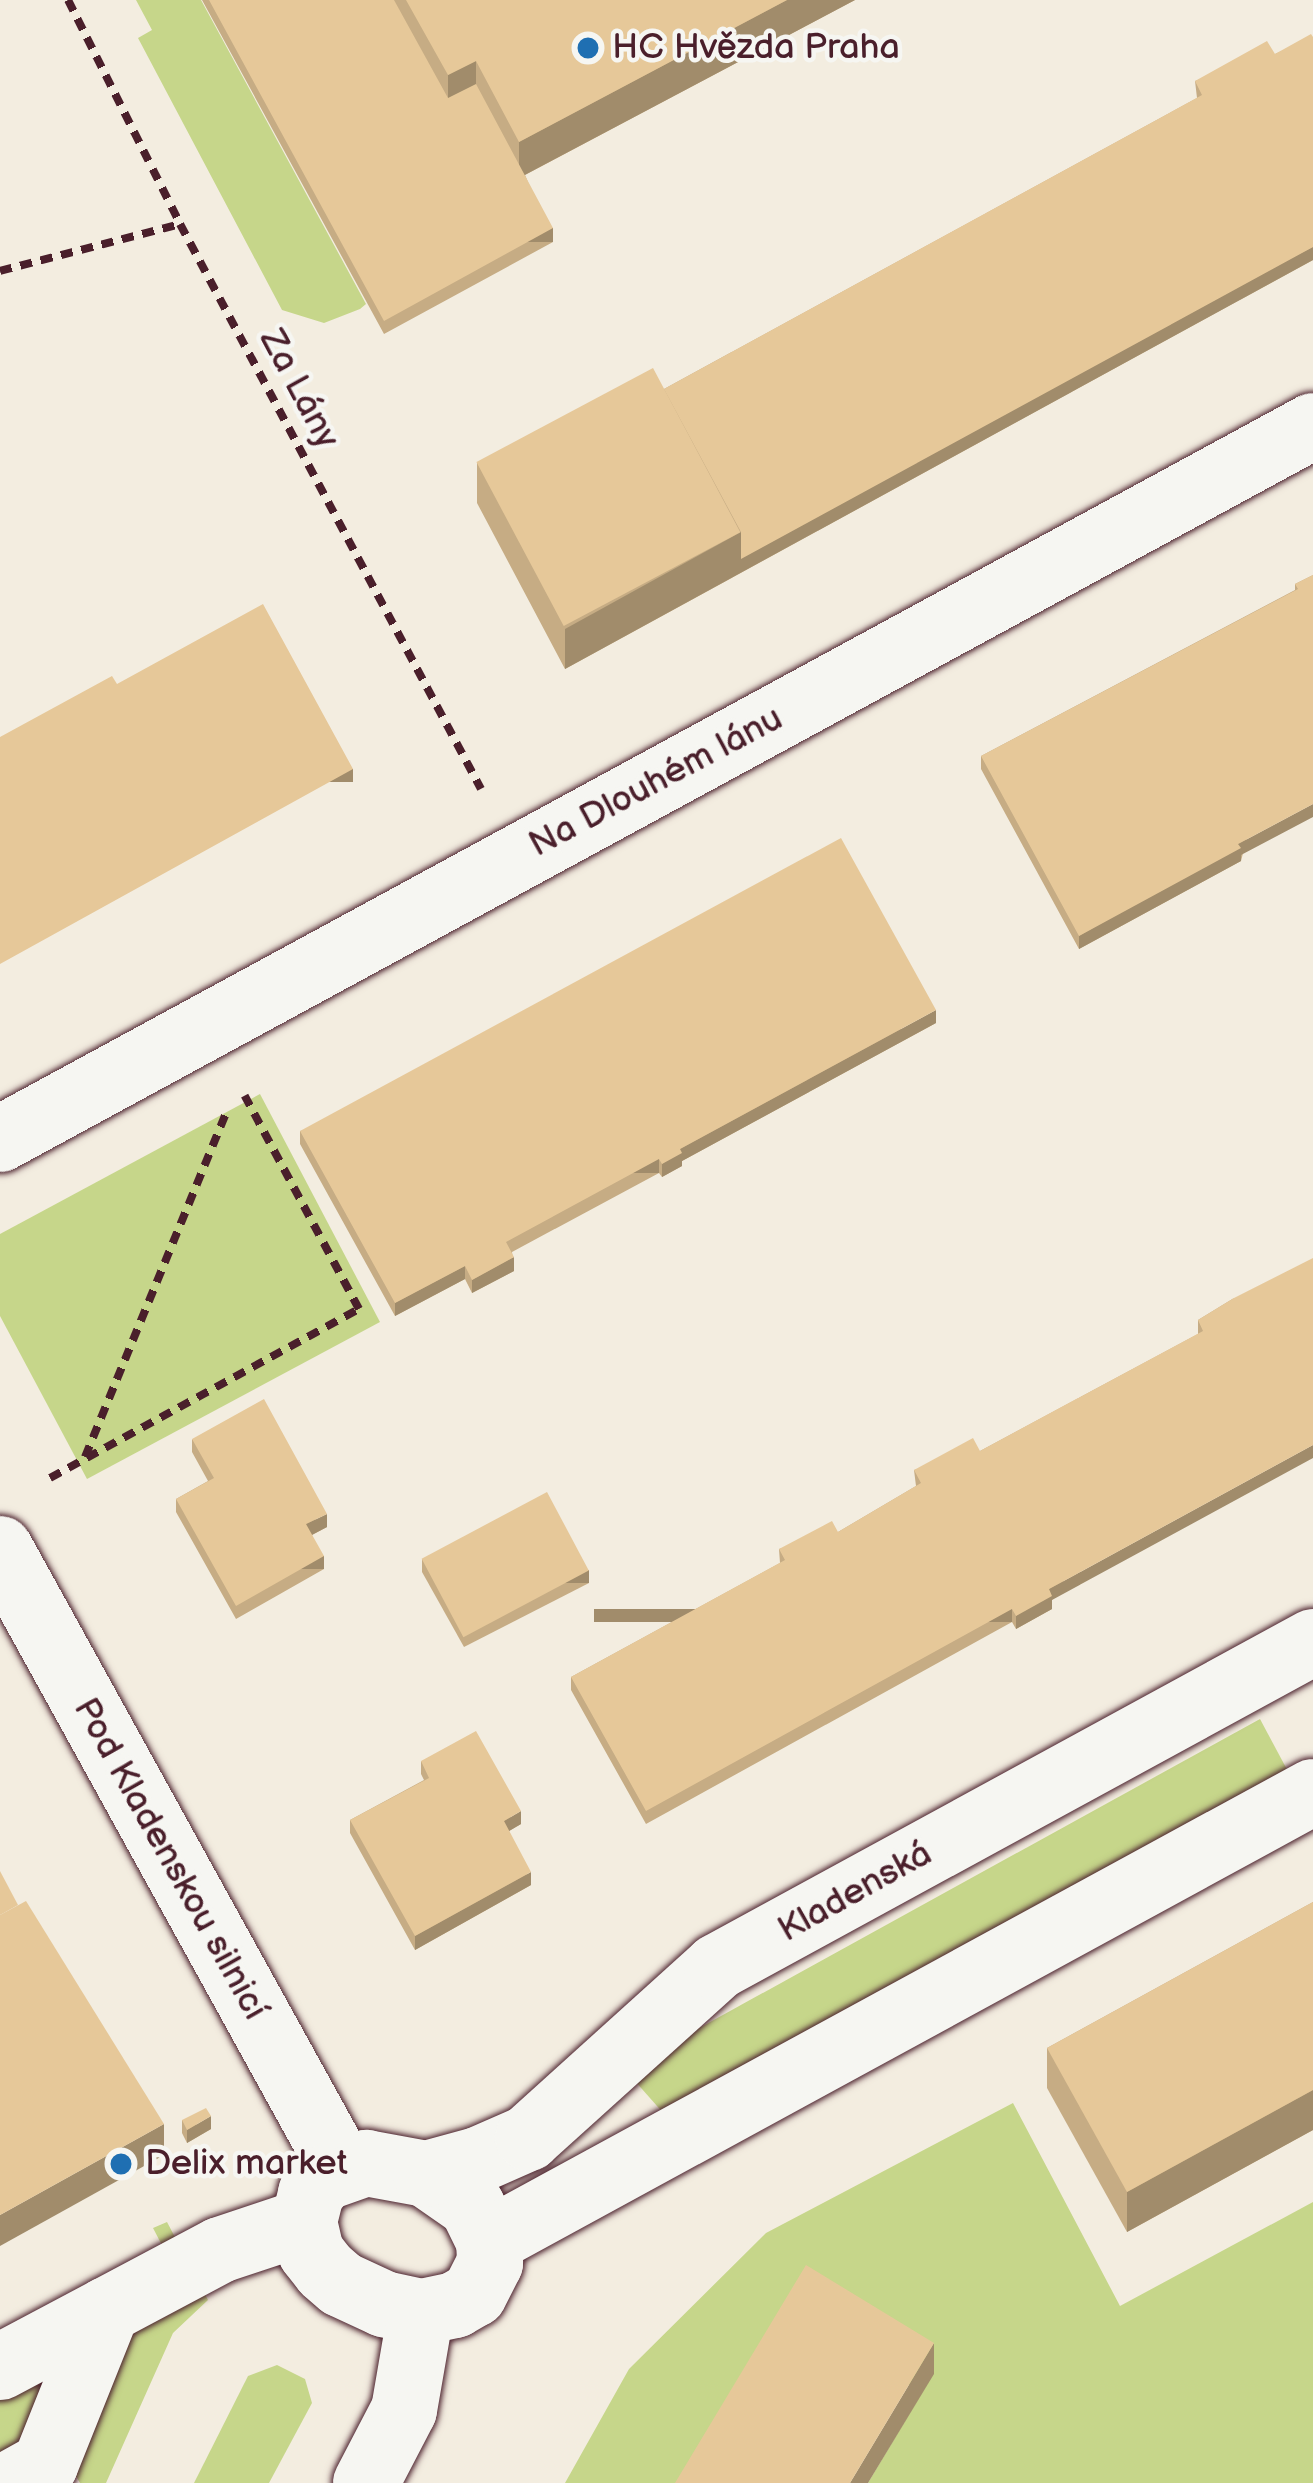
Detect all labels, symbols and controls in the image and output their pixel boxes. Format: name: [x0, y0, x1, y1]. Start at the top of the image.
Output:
place label: HC Hvězda Praha: [612, 26, 900, 70]
marker: HC Hvězda Praha: [575, 35, 601, 61]
street label: Za Lány: [250, 322, 348, 456]
street label: Na Dlouhém lánu: [522, 697, 790, 867]
street label: Pod Kladenskou silnicí: [64, 1691, 276, 2027]
street label: Kladenská: [771, 1832, 939, 1952]
place label: Delix market: [145, 2142, 348, 2186]
marker: Delix market: [108, 2151, 134, 2177]

